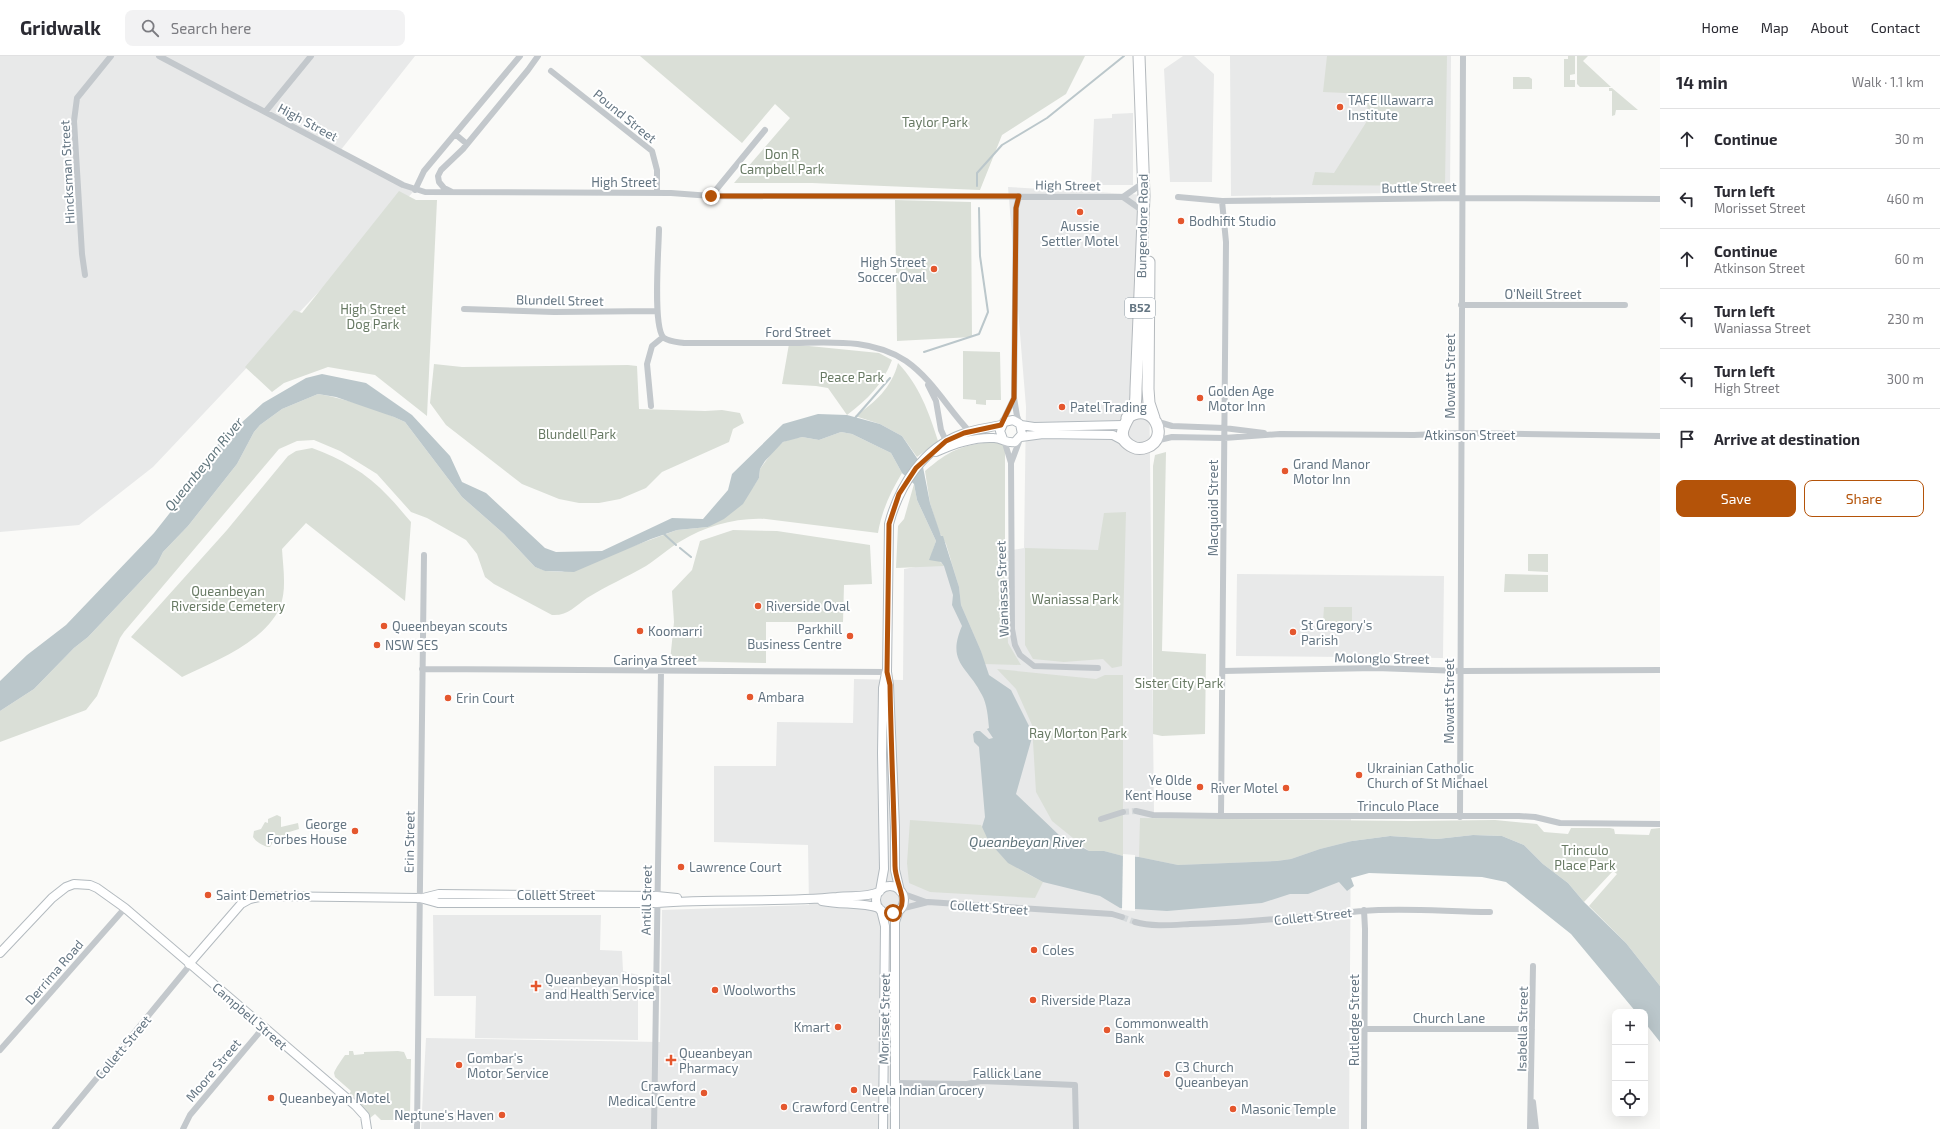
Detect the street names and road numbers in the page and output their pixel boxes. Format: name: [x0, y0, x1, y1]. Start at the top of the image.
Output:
street label: Pound Street: [590, 86, 660, 146]
street label: High Street: [275, 100, 341, 145]
street label: Hincksman Street: [56, 120, 78, 224]
street label: High Street: [591, 174, 657, 190]
street label: Bungendore Road: [1133, 174, 1151, 278]
street label: High Street: [1035, 176, 1101, 194]
street label: Buttle Street: [1381, 178, 1457, 196]
street label: O'Neill Street: [1504, 286, 1582, 302]
street label: Blundell Street: [516, 291, 604, 309]
road number: B52: [1125, 298, 1155, 318]
street label: Ford Street: [765, 324, 831, 340]
street label: Mowatt Street: [1442, 333, 1458, 419]
street label: Atkinson Street: [1425, 427, 1515, 443]
street label: Macquoid Street: [1205, 460, 1221, 556]
street label: Waniassa Street: [992, 540, 1012, 638]
street label: Molonglo Street: [1334, 649, 1430, 667]
street label: Carinya Street: [613, 652, 697, 668]
street label: Mowatt Street: [1441, 658, 1457, 744]
street label: Trinculo Place: [1357, 798, 1439, 814]
street label: Erin Street: [400, 811, 418, 873]
street label: Antill Street: [637, 865, 655, 935]
street label: Collett Street: [517, 887, 595, 903]
street label: Collett Street: [949, 896, 1029, 918]
street label: Collett Street: [1273, 904, 1353, 928]
street label: Derrima Road: [22, 936, 86, 1008]
street label: Morisset Street: [875, 973, 893, 1065]
street label: Rutledge Street: [1346, 974, 1362, 1066]
street label: Campbell Street: [209, 979, 291, 1053]
street label: Isabella Street: [1513, 986, 1531, 1072]
street label: Church Lane: [1413, 1010, 1485, 1026]
street label: Collett Street: [92, 1012, 154, 1082]
street label: Moore Street: [182, 1035, 244, 1105]
street label: Fallick Lane: [973, 1065, 1041, 1081]

